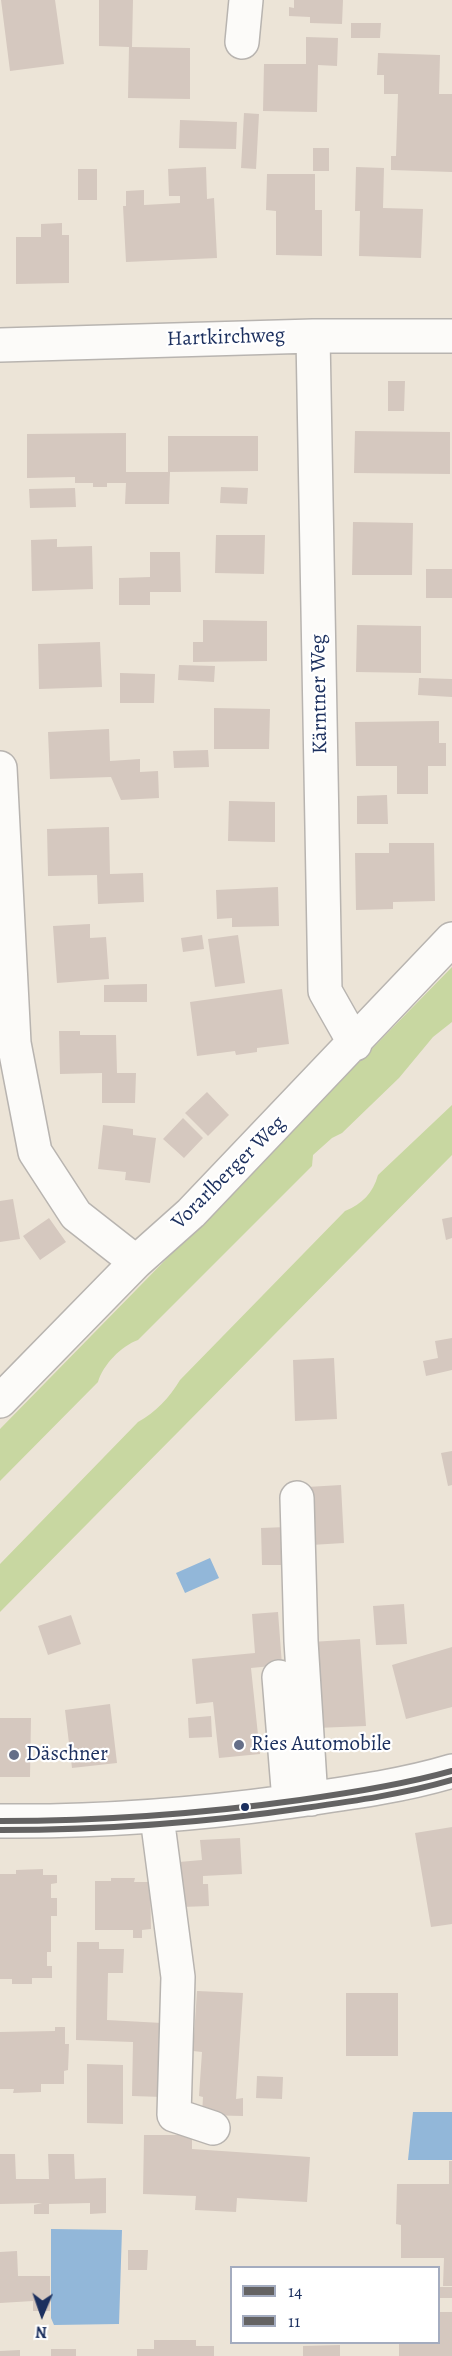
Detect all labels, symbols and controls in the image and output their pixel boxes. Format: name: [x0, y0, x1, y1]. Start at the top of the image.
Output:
street label: Hartkirchweg: [166, 323, 286, 353]
street label: Kärntner Weg: [306, 634, 334, 754]
street label: Vorarlberger Weg: [167, 1111, 291, 1235]
place label: Ries Automobile: [251, 1732, 391, 1758]
marker: Ries Automobile: [232, 1738, 246, 1752]
place label: Däschner: [26, 1742, 108, 1768]
marker: Däschner: [7, 1748, 21, 1762]
unlabelled marker: [239, 1801, 251, 1813]
legend: [230, 2266, 440, 2344]
text: 14: [288, 2279, 302, 2303]
north arrow: [12, 2284, 72, 2344]
text: 11: [288, 2309, 300, 2333]
text: N: [35, 2321, 48, 2343]

